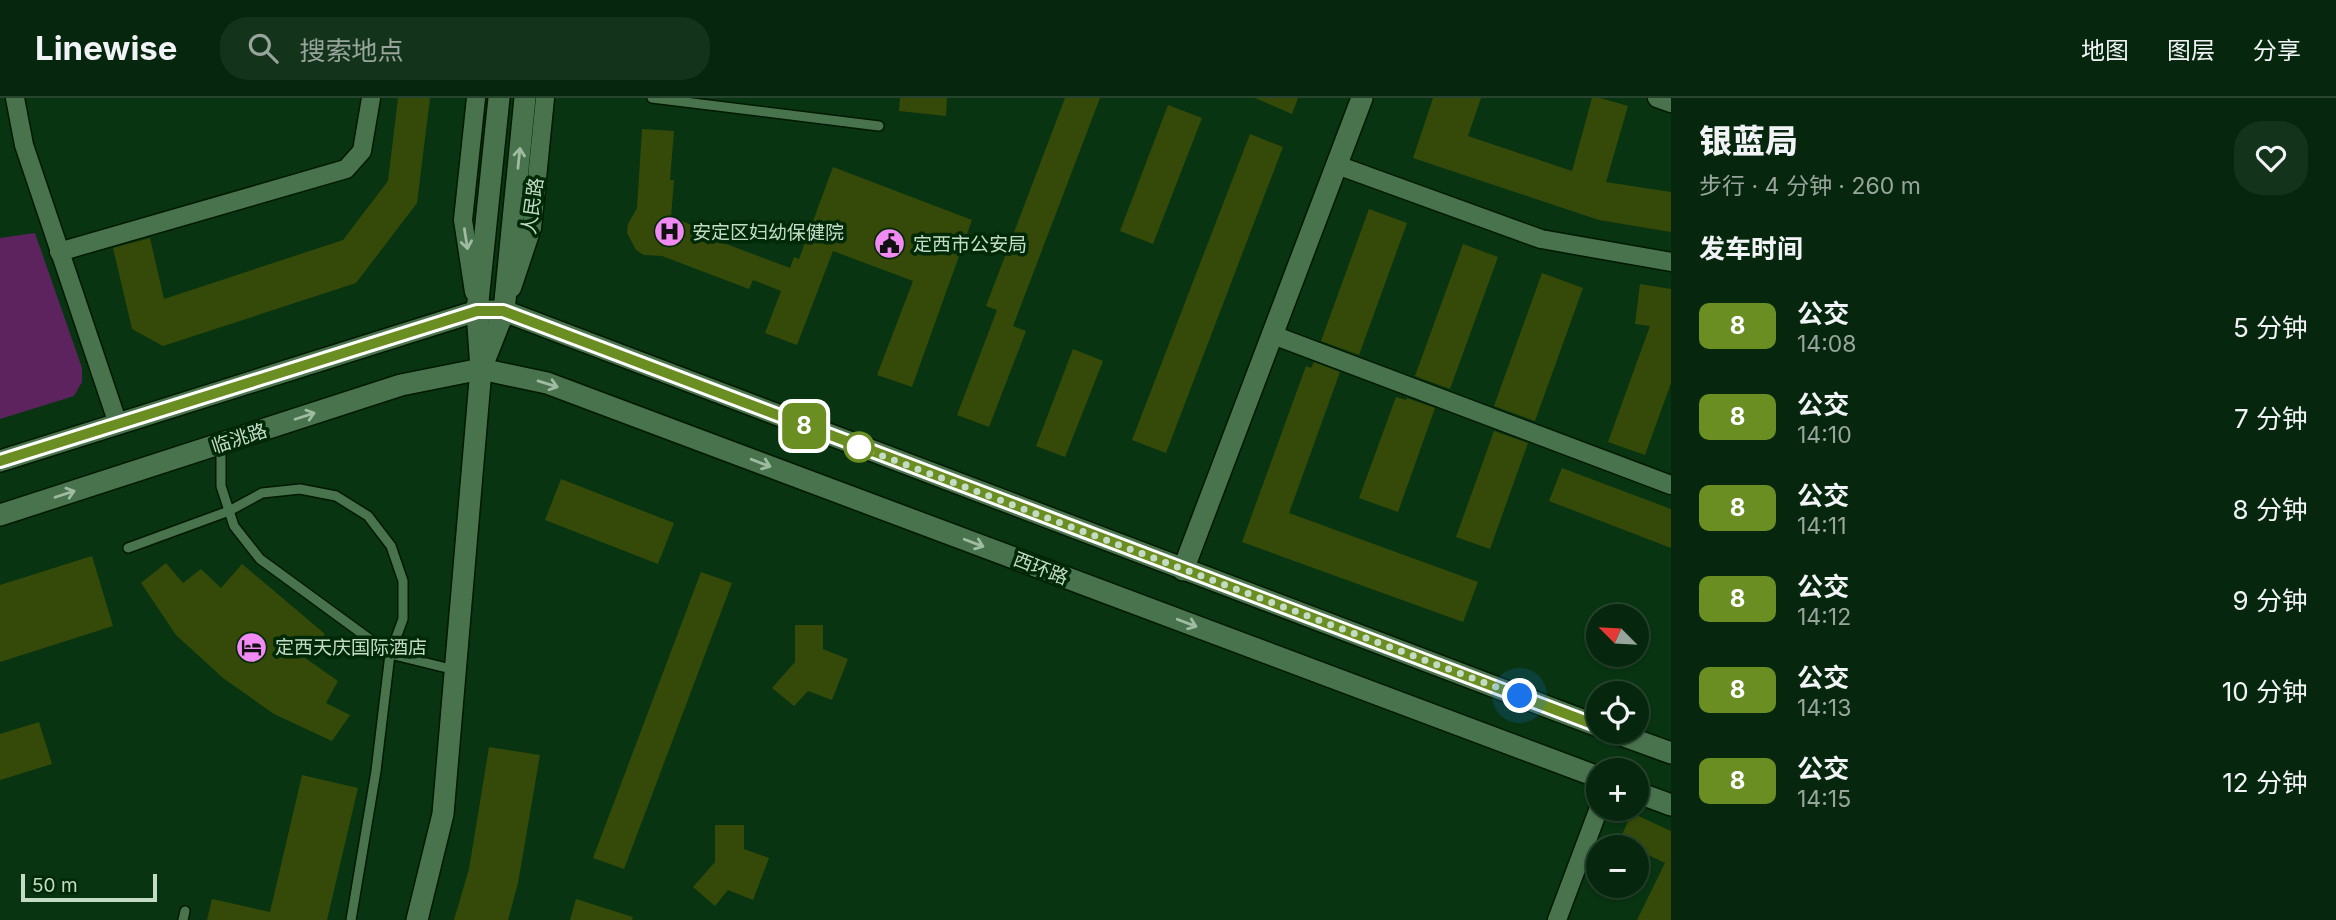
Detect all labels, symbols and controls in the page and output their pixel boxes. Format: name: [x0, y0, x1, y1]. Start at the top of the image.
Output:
search box: [220, 17, 710, 80]
text: Linewise: [35, 28, 178, 68]
icon: search: [244, 29, 282, 67]
text: 搜索地点: [300, 35, 404, 66]
text: 地图: [2081, 36, 2129, 65]
text: 图层: [2167, 36, 2215, 65]
text: 分享: [2253, 36, 2301, 65]
text: 银蓝局: [1699, 121, 1798, 161]
button: heart: [2234, 121, 2308, 195]
one-way arrow: [513, 148, 526, 170]
text: 步行 · 4 分钟 · 260 m: [1699, 172, 1921, 200]
street label: 人民路: [517, 176, 548, 236]
hospital icon: 安定区妇幼保健院: [652, 215, 686, 249]
place label: 安定区妇幼保健院: [692, 221, 844, 244]
one-way arrow: [460, 227, 473, 250]
public building icon: 定西市公安局: [873, 227, 907, 261]
place label: 定西市公安局: [913, 233, 1027, 256]
text: 发车时间: [1699, 233, 1803, 264]
text: 公交: [1797, 298, 1849, 329]
text: 8: [1730, 311, 1745, 340]
text: 5 分钟: [2233, 312, 2308, 343]
text: 14:08: [1797, 330, 1857, 358]
one-way arrow: [536, 378, 558, 391]
text: 公交: [1797, 389, 1849, 420]
text: 8: [1730, 402, 1745, 431]
line badge: 8: [781, 403, 827, 449]
text: 7 分钟: [2234, 403, 2308, 434]
one-way arrow: [293, 409, 315, 422]
text: 8: [796, 411, 812, 440]
street label: 临洮路: [208, 419, 270, 458]
text: 14:10: [1797, 421, 1852, 449]
unlabelled marker: [844, 432, 874, 462]
one-way arrow: [749, 458, 771, 470]
text: 公交: [1797, 480, 1849, 511]
one-way arrow: [54, 487, 76, 500]
text: 8: [1730, 493, 1745, 522]
text: 8 分钟: [2233, 494, 2308, 525]
text: 14:11: [1797, 512, 1847, 540]
one-way arrow: [962, 538, 984, 550]
street label: 西环路: [1010, 548, 1072, 589]
text: 公交: [1797, 571, 1849, 602]
text: 8: [1730, 584, 1745, 613]
text: 9 分钟: [2233, 585, 2308, 616]
text: 14:12: [1797, 603, 1851, 631]
north arrow: [1586, 604, 1648, 667]
map controls: [1586, 604, 1649, 898]
one-way arrow: [1175, 618, 1197, 630]
hotel icon: 定西天庆国际酒店: [235, 630, 269, 664]
place label: 定西天庆国际酒店: [275, 636, 427, 659]
text: 公交: [1797, 662, 1849, 693]
text: 8: [1730, 675, 1745, 704]
text: 10 分钟: [2222, 676, 2308, 707]
your location: [1502, 678, 1537, 713]
button: locate: [1586, 681, 1649, 744]
text: 14:13: [1797, 694, 1851, 722]
text: 公交: [1797, 753, 1849, 784]
button: +: [1586, 758, 1649, 821]
text: 8: [1730, 766, 1745, 795]
text: 12 分钟: [2222, 767, 2308, 798]
text: 14:15: [1797, 785, 1851, 813]
button: −: [1586, 835, 1649, 898]
scale bar: [21, 871, 158, 903]
text: 50 m: [32, 874, 78, 897]

